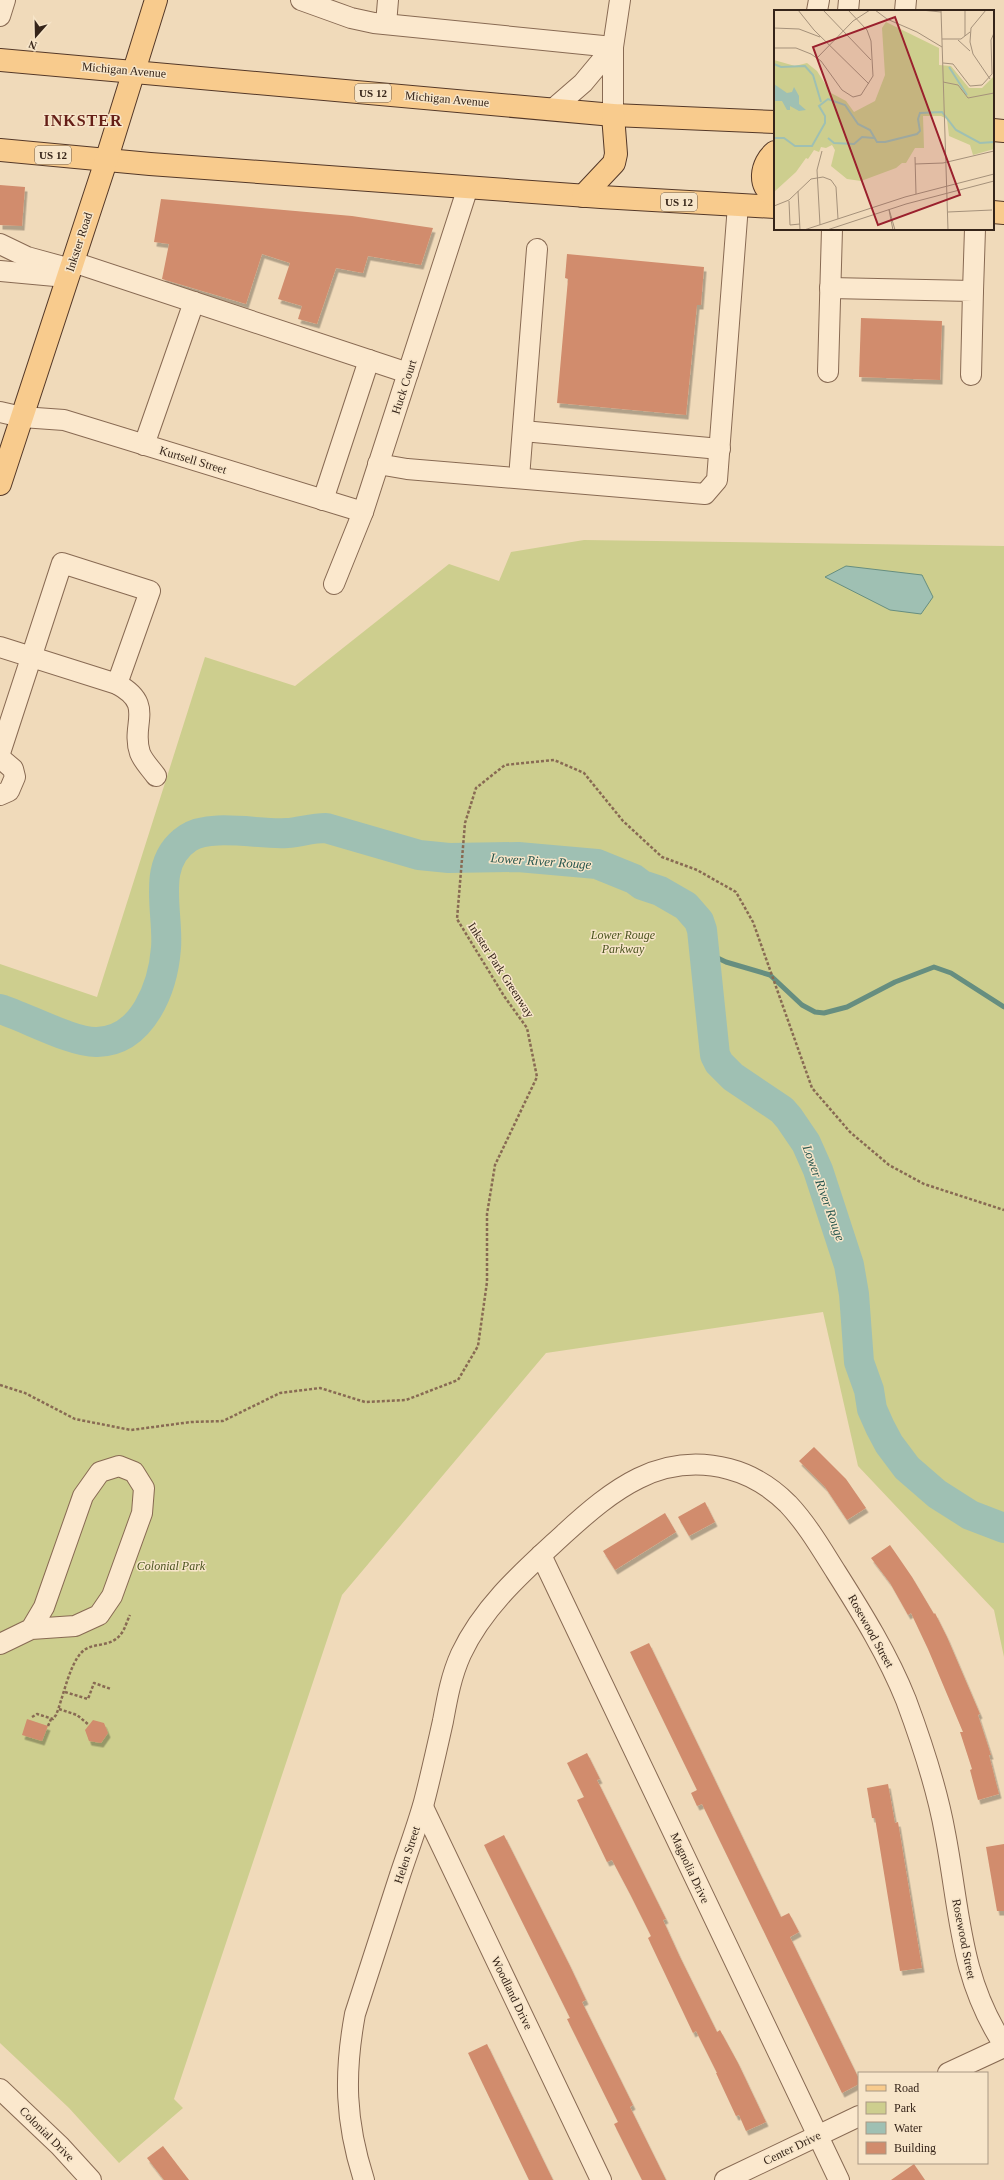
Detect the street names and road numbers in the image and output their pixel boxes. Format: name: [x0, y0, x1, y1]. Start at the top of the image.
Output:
street label: Michigan Avenue: [81, 59, 167, 81]
road number: US 12: [355, 84, 391, 102]
street label: Michigan Avenue: [404, 88, 490, 110]
road number: US 12: [35, 146, 71, 164]
road number: US 12: [661, 193, 697, 211]
street label: Inkster Road: [63, 211, 95, 273]
street label: Huck Court: [389, 357, 420, 416]
street label: Kurtsell Street: [158, 443, 229, 477]
street label: Inkster Park Greenway: [465, 920, 537, 1020]
street label: Rosewood Street: [845, 1592, 897, 1671]
street label: Helen Street: [391, 1824, 423, 1886]
street label: Magnolia Drive: [668, 1830, 712, 1906]
street label: Rosewood Street: [949, 1898, 979, 1981]
street label: Woodland Drive: [488, 1954, 536, 2032]
street label: Colonial Drive: [17, 2104, 77, 2164]
street label: Center Drive: [761, 2128, 823, 2168]

